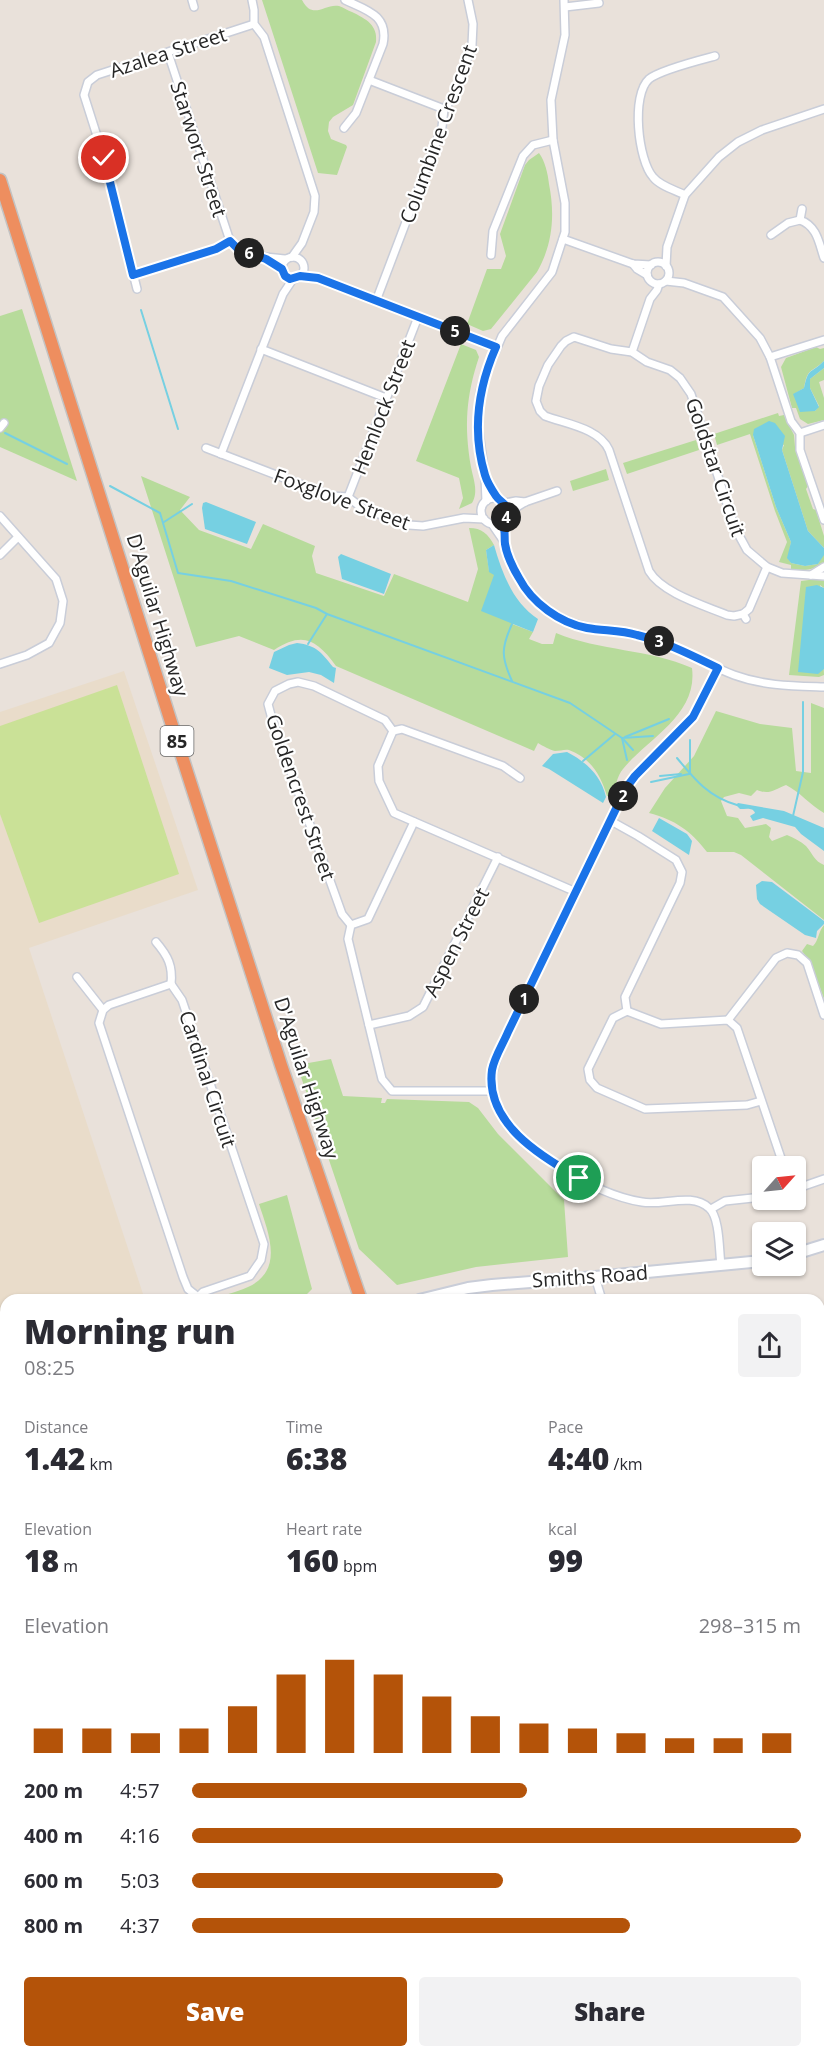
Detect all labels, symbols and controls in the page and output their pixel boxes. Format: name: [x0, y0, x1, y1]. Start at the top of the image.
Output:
street label: Azalea Street: [106, 20, 230, 84]
street label: Columbine Crescent: [393, 41, 483, 227]
street label: Starwort Street: [164, 78, 234, 220]
pin: [78, 132, 129, 183]
icon: check: [87, 141, 120, 174]
pin: 6: [234, 238, 264, 268]
text: 6: [244, 242, 254, 264]
pin: 5: [440, 316, 470, 346]
text: 5: [450, 320, 460, 342]
street label: Hemlock Street: [345, 336, 421, 478]
street label: Goldstar Circuit: [680, 394, 752, 540]
street label: Foxglove Street: [270, 462, 414, 536]
pin: 4: [491, 502, 521, 532]
text: 4: [501, 506, 511, 528]
street label: D'Aguilar Highway: [120, 530, 196, 701]
pin: 3: [644, 626, 674, 656]
text: 3: [654, 630, 664, 652]
street label: Goldencrest Street: [260, 710, 342, 884]
road number: 85: [160, 726, 194, 756]
pin: 2: [608, 781, 638, 811]
text: 2: [618, 785, 628, 807]
street label: Aspen Street: [417, 883, 495, 1001]
pin: 1: [509, 984, 539, 1014]
text: 1: [519, 988, 529, 1010]
street label: D'Aguilar Highway: [268, 994, 346, 1163]
street label: Cardinal Circuit: [173, 1007, 243, 1151]
pin: [553, 1152, 604, 1203]
north arrow: [752, 1156, 806, 1210]
map controls: [752, 1156, 806, 1276]
icon: arrive: [562, 1161, 595, 1194]
button: layers: [752, 1222, 806, 1276]
street label: Smiths Road: [531, 1258, 649, 1294]
text: Morning run: [24, 1309, 236, 1354]
button: share: [738, 1314, 801, 1377]
text: 08:25: [24, 1354, 75, 1381]
text: Distance: [24, 1416, 88, 1438]
text: Time: [286, 1416, 323, 1438]
text: Pace: [548, 1416, 583, 1438]
text: 1.42: [24, 1438, 85, 1479]
text: 6:38: [286, 1438, 347, 1479]
text: 4:40: [548, 1438, 609, 1479]
text: km: [85, 1453, 113, 1475]
text: /km: [609, 1453, 643, 1475]
text: Elevation: [24, 1518, 92, 1540]
text: Heart rate: [286, 1518, 362, 1540]
text: kcal: [548, 1518, 577, 1540]
text: 18: [24, 1540, 59, 1581]
text: 160: [286, 1540, 339, 1581]
text: 99: [548, 1540, 583, 1581]
text: m: [59, 1555, 78, 1577]
text: bpm: [339, 1555, 377, 1577]
text: Elevation: [24, 1612, 109, 1639]
text: 298–315 m: [699, 1612, 801, 1639]
text: 200 m: [24, 1777, 83, 1804]
text: 4:57: [120, 1777, 160, 1804]
text: 400 m: [24, 1822, 83, 1849]
text: 4:16: [120, 1822, 160, 1849]
text: 600 m: [24, 1867, 83, 1894]
text: 5:03: [120, 1867, 160, 1894]
text: 800 m: [24, 1912, 83, 1939]
text: 4:37: [120, 1912, 160, 1939]
button: Save: [24, 1977, 407, 2046]
button: Share: [419, 1977, 801, 2046]

